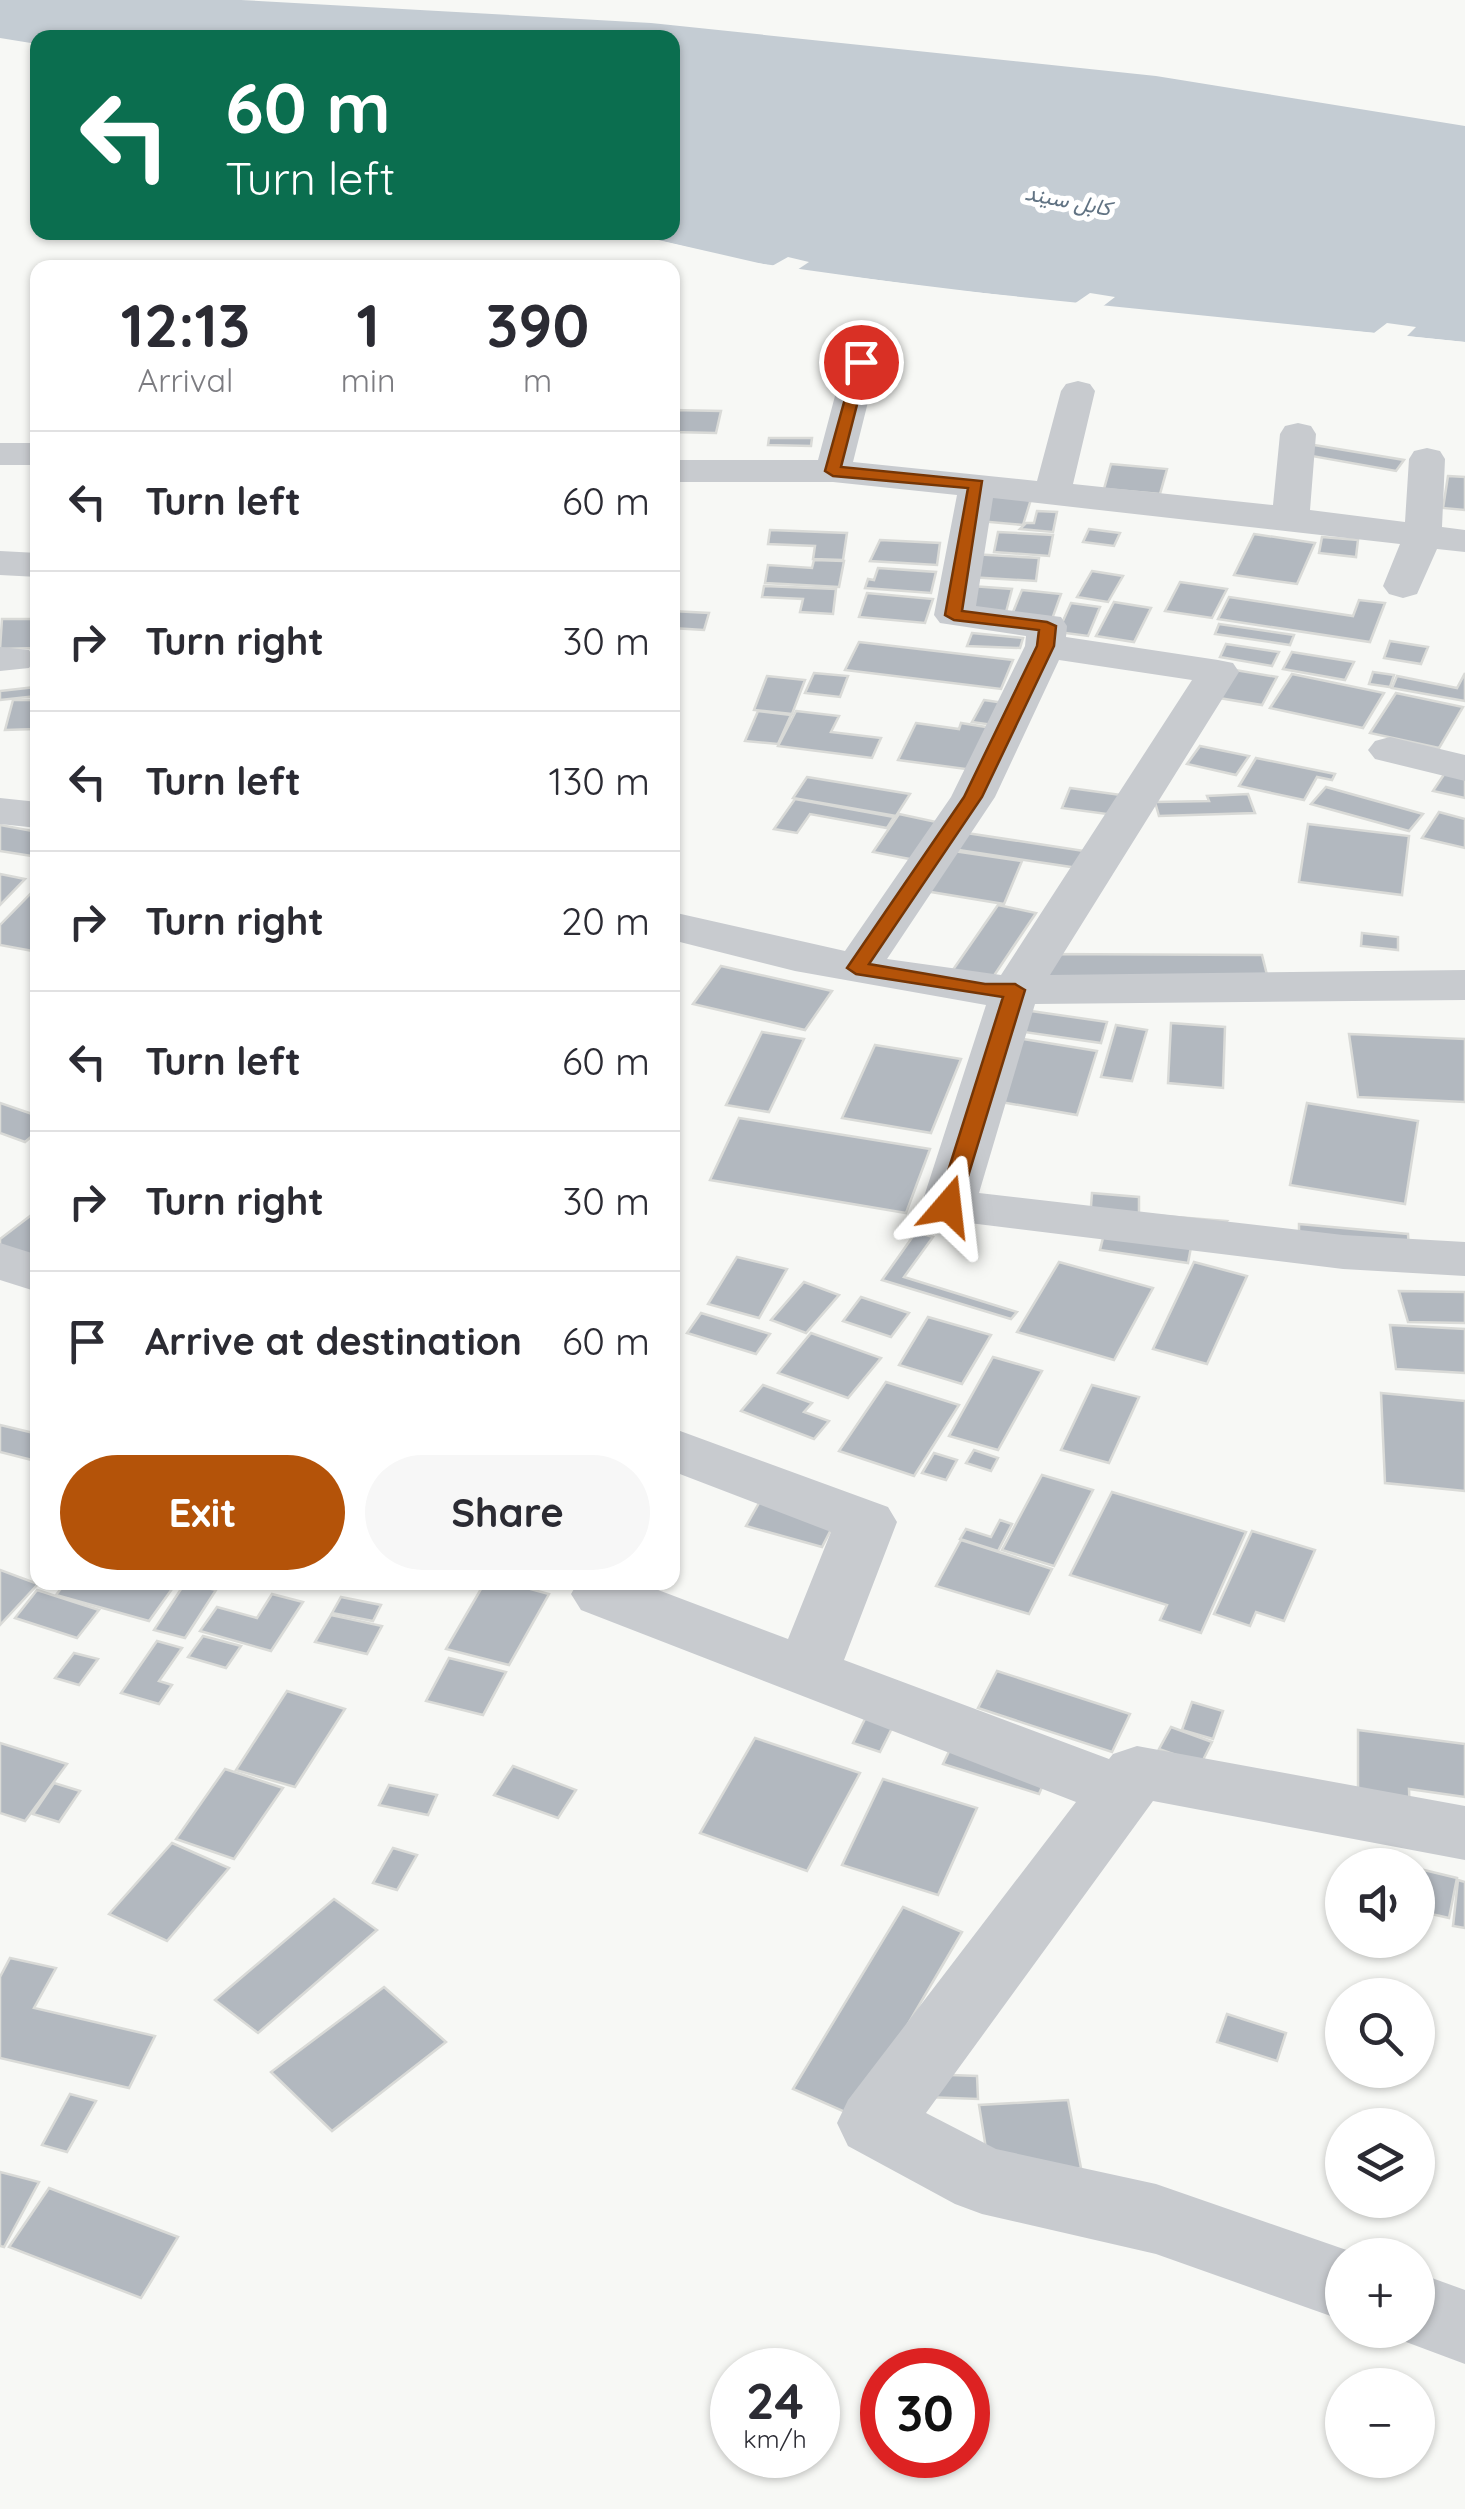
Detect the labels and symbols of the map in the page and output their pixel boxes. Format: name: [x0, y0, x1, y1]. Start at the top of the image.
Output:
water label: کابل سيند: [1023, 178, 1117, 223]
pin: [819, 320, 904, 405]
position arrow: [896, 1154, 1000, 1258]
speed limit sign: 30: [860, 2348, 990, 2478]

